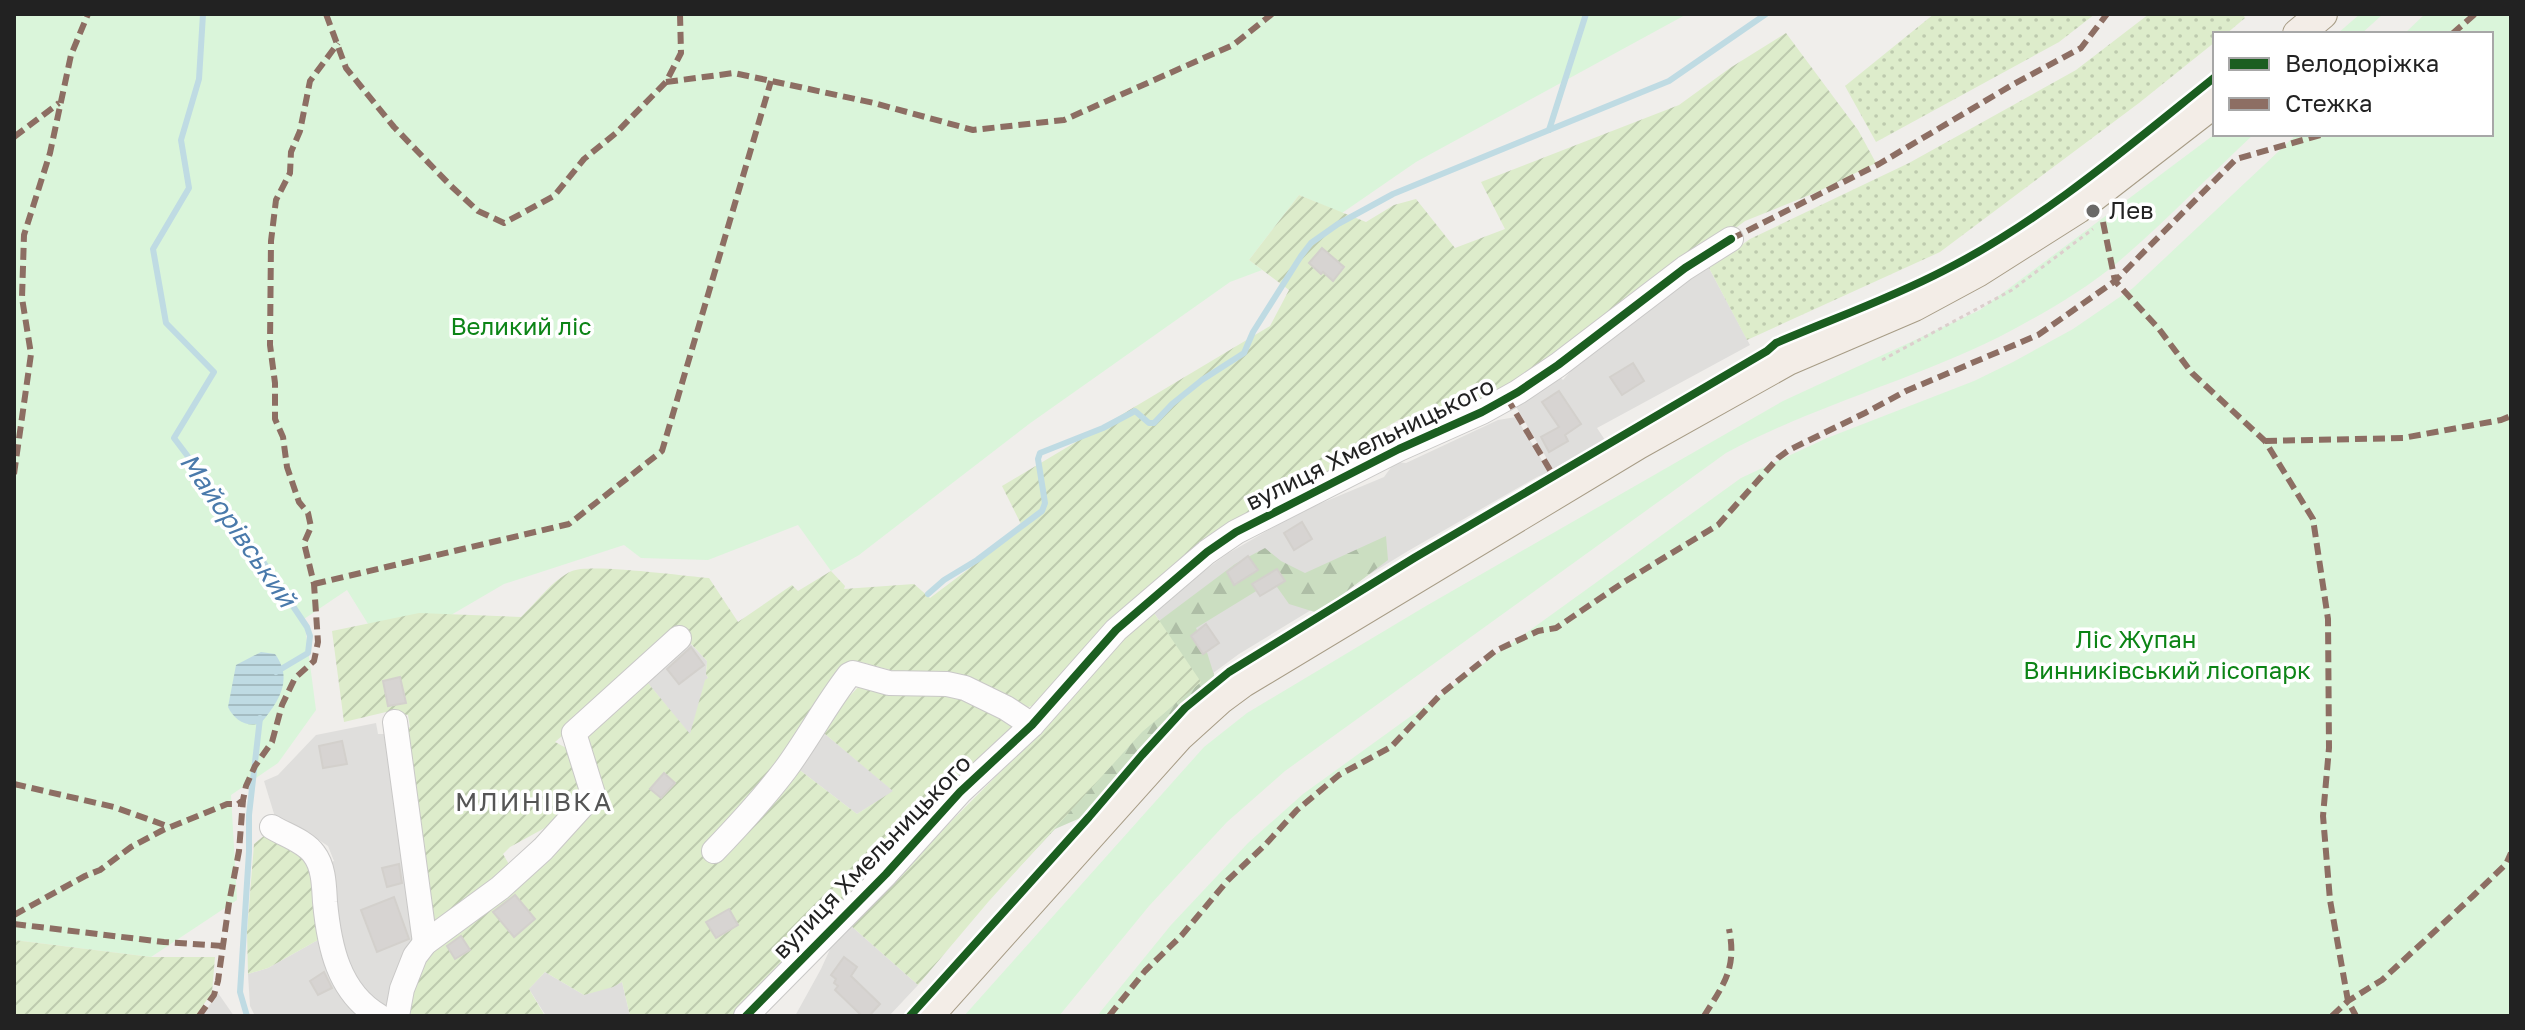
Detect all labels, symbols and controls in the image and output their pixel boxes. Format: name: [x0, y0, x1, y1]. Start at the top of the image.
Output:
legend: [2213, 32, 2493, 136]
text: Велодоріжка: [2285, 48, 2439, 77]
text: Стежка: [2285, 88, 2373, 117]
place label: Лев: [2109, 195, 2154, 224]
marker: Лев: [2084, 202, 2102, 220]
park label: Великий ліс: [450, 311, 592, 340]
street label: вулиця Хмельницького: [1240, 370, 1498, 515]
water label: Майорівський: [174, 447, 304, 614]
park label: Ліс Жупан: [2076, 624, 2196, 653]
park label: Винниківський лісопарк: [2023, 655, 2311, 684]
street label: вулиця Хмельницького: [766, 748, 976, 964]
district label: МЛИНІВКА: [455, 786, 613, 817]

